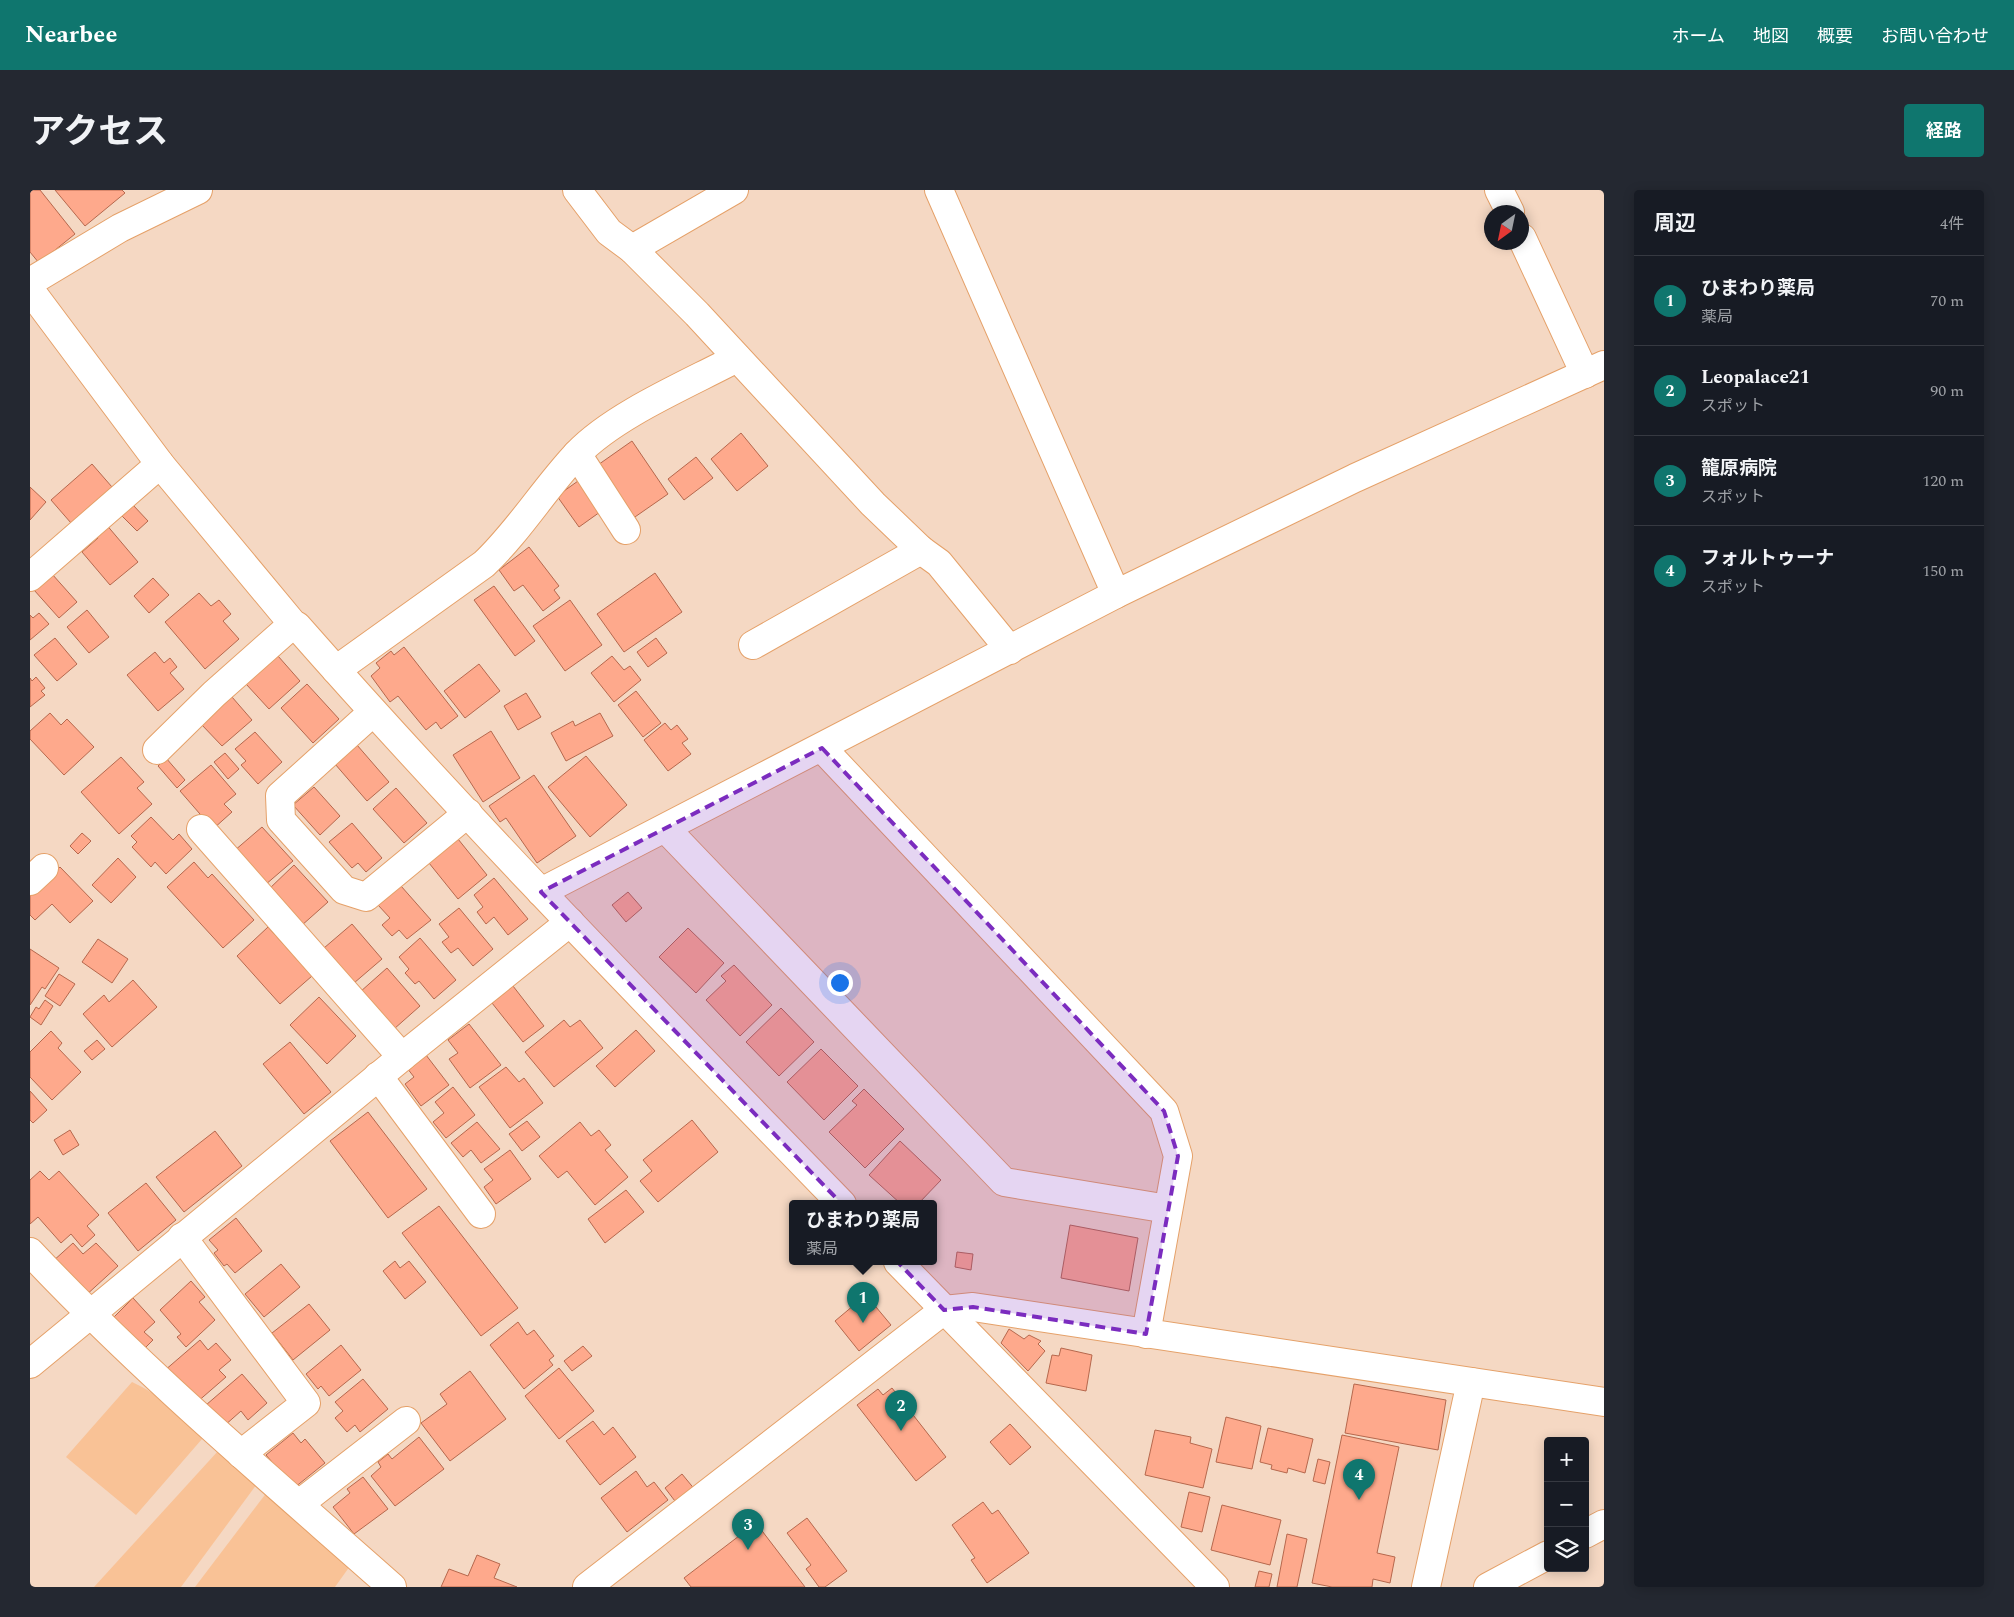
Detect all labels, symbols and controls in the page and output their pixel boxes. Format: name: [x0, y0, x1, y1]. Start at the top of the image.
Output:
text: Nearbee: [25, 17, 117, 53]
text: ホーム: [1672, 23, 1725, 50]
text: 地図: [1753, 23, 1789, 50]
text: 概要: [1817, 23, 1853, 50]
text: お問い合わせ: [1881, 23, 1989, 50]
button: 経路: [1904, 104, 1984, 157]
text: アクセス: [30, 106, 168, 159]
north arrow: [1484, 205, 1529, 250]
text: 周辺: [1654, 208, 1696, 240]
text: 4件: [1940, 212, 1964, 236]
text: ひまわり薬局: [1701, 274, 1815, 303]
text: 1: [1666, 289, 1674, 313]
text: 70 m: [1930, 289, 1964, 313]
text: 薬局: [1701, 305, 1733, 329]
text: Leopalace21: [1701, 363, 1810, 392]
text: 2: [1666, 379, 1674, 403]
text: 90 m: [1930, 379, 1964, 403]
text: スポット: [1701, 394, 1765, 418]
text: 籠原病院: [1701, 454, 1777, 483]
text: 3: [1666, 469, 1674, 493]
text: 120 m: [1922, 469, 1964, 493]
text: スポット: [1701, 485, 1765, 509]
text: フォルトゥーナ: [1701, 544, 1834, 573]
text: 4: [1666, 559, 1674, 583]
text: 150 m: [1922, 559, 1964, 583]
text: スポット: [1701, 575, 1765, 599]
your location: [827, 970, 853, 996]
popup: [789, 1200, 937, 1265]
text: ひまわり薬局: [806, 1206, 920, 1235]
text: 薬局: [806, 1237, 838, 1261]
pin: 1: [847, 1282, 879, 1323]
pin: 2: [885, 1390, 917, 1431]
map controls: [1544, 1437, 1589, 1572]
button: +: [1544, 1437, 1589, 1482]
pin: 4: [1343, 1459, 1375, 1500]
button: −: [1544, 1482, 1589, 1527]
pin: 3: [732, 1509, 764, 1550]
button: layers: [1544, 1527, 1589, 1572]

